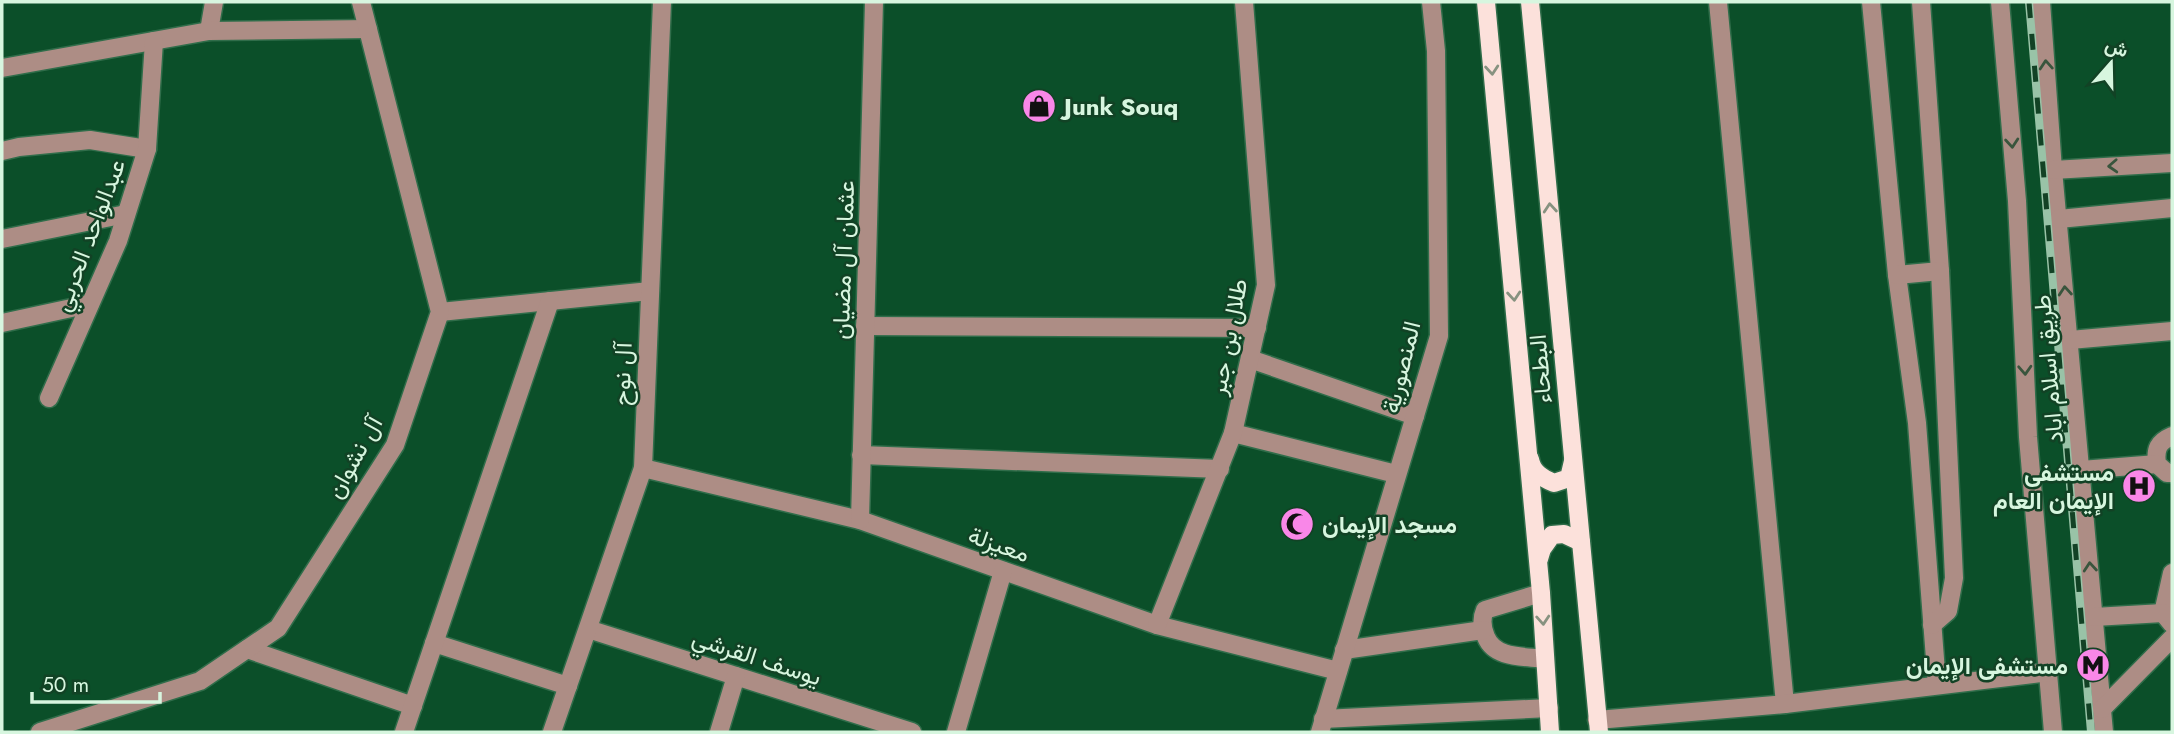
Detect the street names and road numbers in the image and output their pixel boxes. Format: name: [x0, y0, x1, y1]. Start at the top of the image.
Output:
street label: عبدالواحد الحربي: [44, 154, 136, 317]
street label: عثمان آل مضيان: [823, 180, 863, 340]
street label: طلال بن جبر: [1199, 276, 1256, 399]
street label: طريق اسلام اباد: [2024, 293, 2072, 445]
street label: المنصورية: [1373, 317, 1429, 417]
street label: البطحاء: [1520, 333, 1560, 405]
street label: آل نوح: [603, 339, 641, 406]
street label: آل نشوان: [317, 407, 392, 505]
street label: معيزلة: [963, 517, 1035, 571]
street label: يوسف القرشي: [687, 620, 826, 696]

